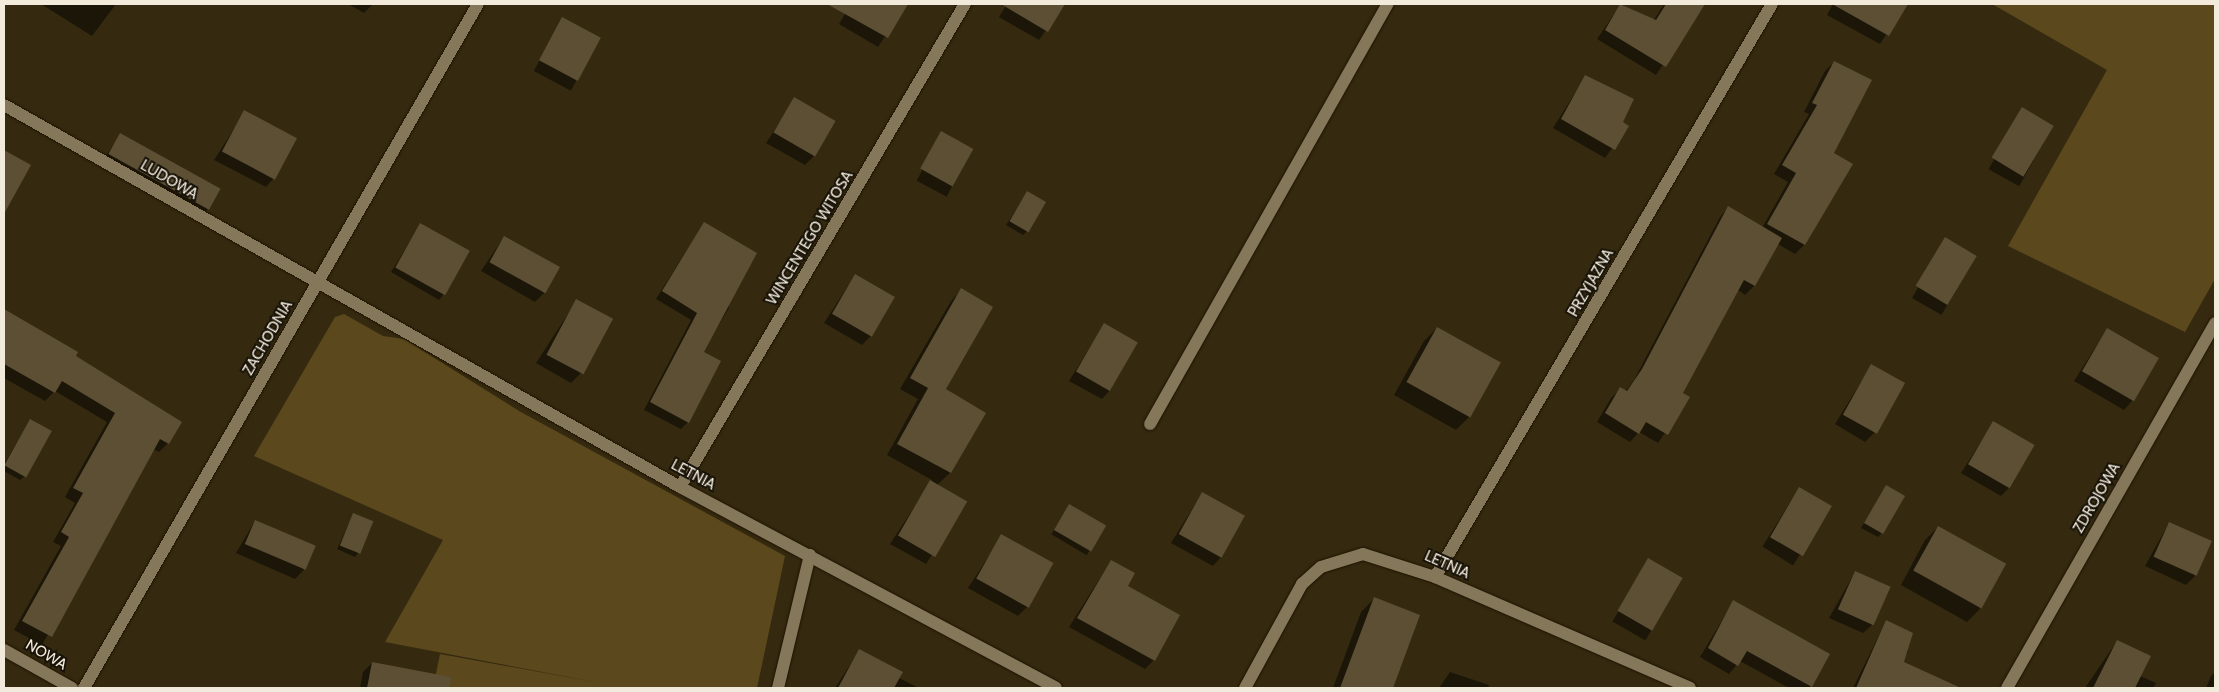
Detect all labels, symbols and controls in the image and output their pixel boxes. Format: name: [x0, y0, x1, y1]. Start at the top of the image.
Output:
street label: LUDOWA: [137, 156, 201, 204]
street label: WINCENTEGO WITOSA: [763, 168, 857, 308]
street label: PRZYJAZNA: [1564, 246, 1618, 320]
street label: ZACHODNIA: [239, 297, 297, 379]
street label: LETNIA: [668, 456, 718, 494]
street label: ZDROJOWA: [2070, 460, 2124, 536]
street label: LETNIA: [1422, 547, 1472, 583]
street label: NOWA: [22, 636, 70, 674]

